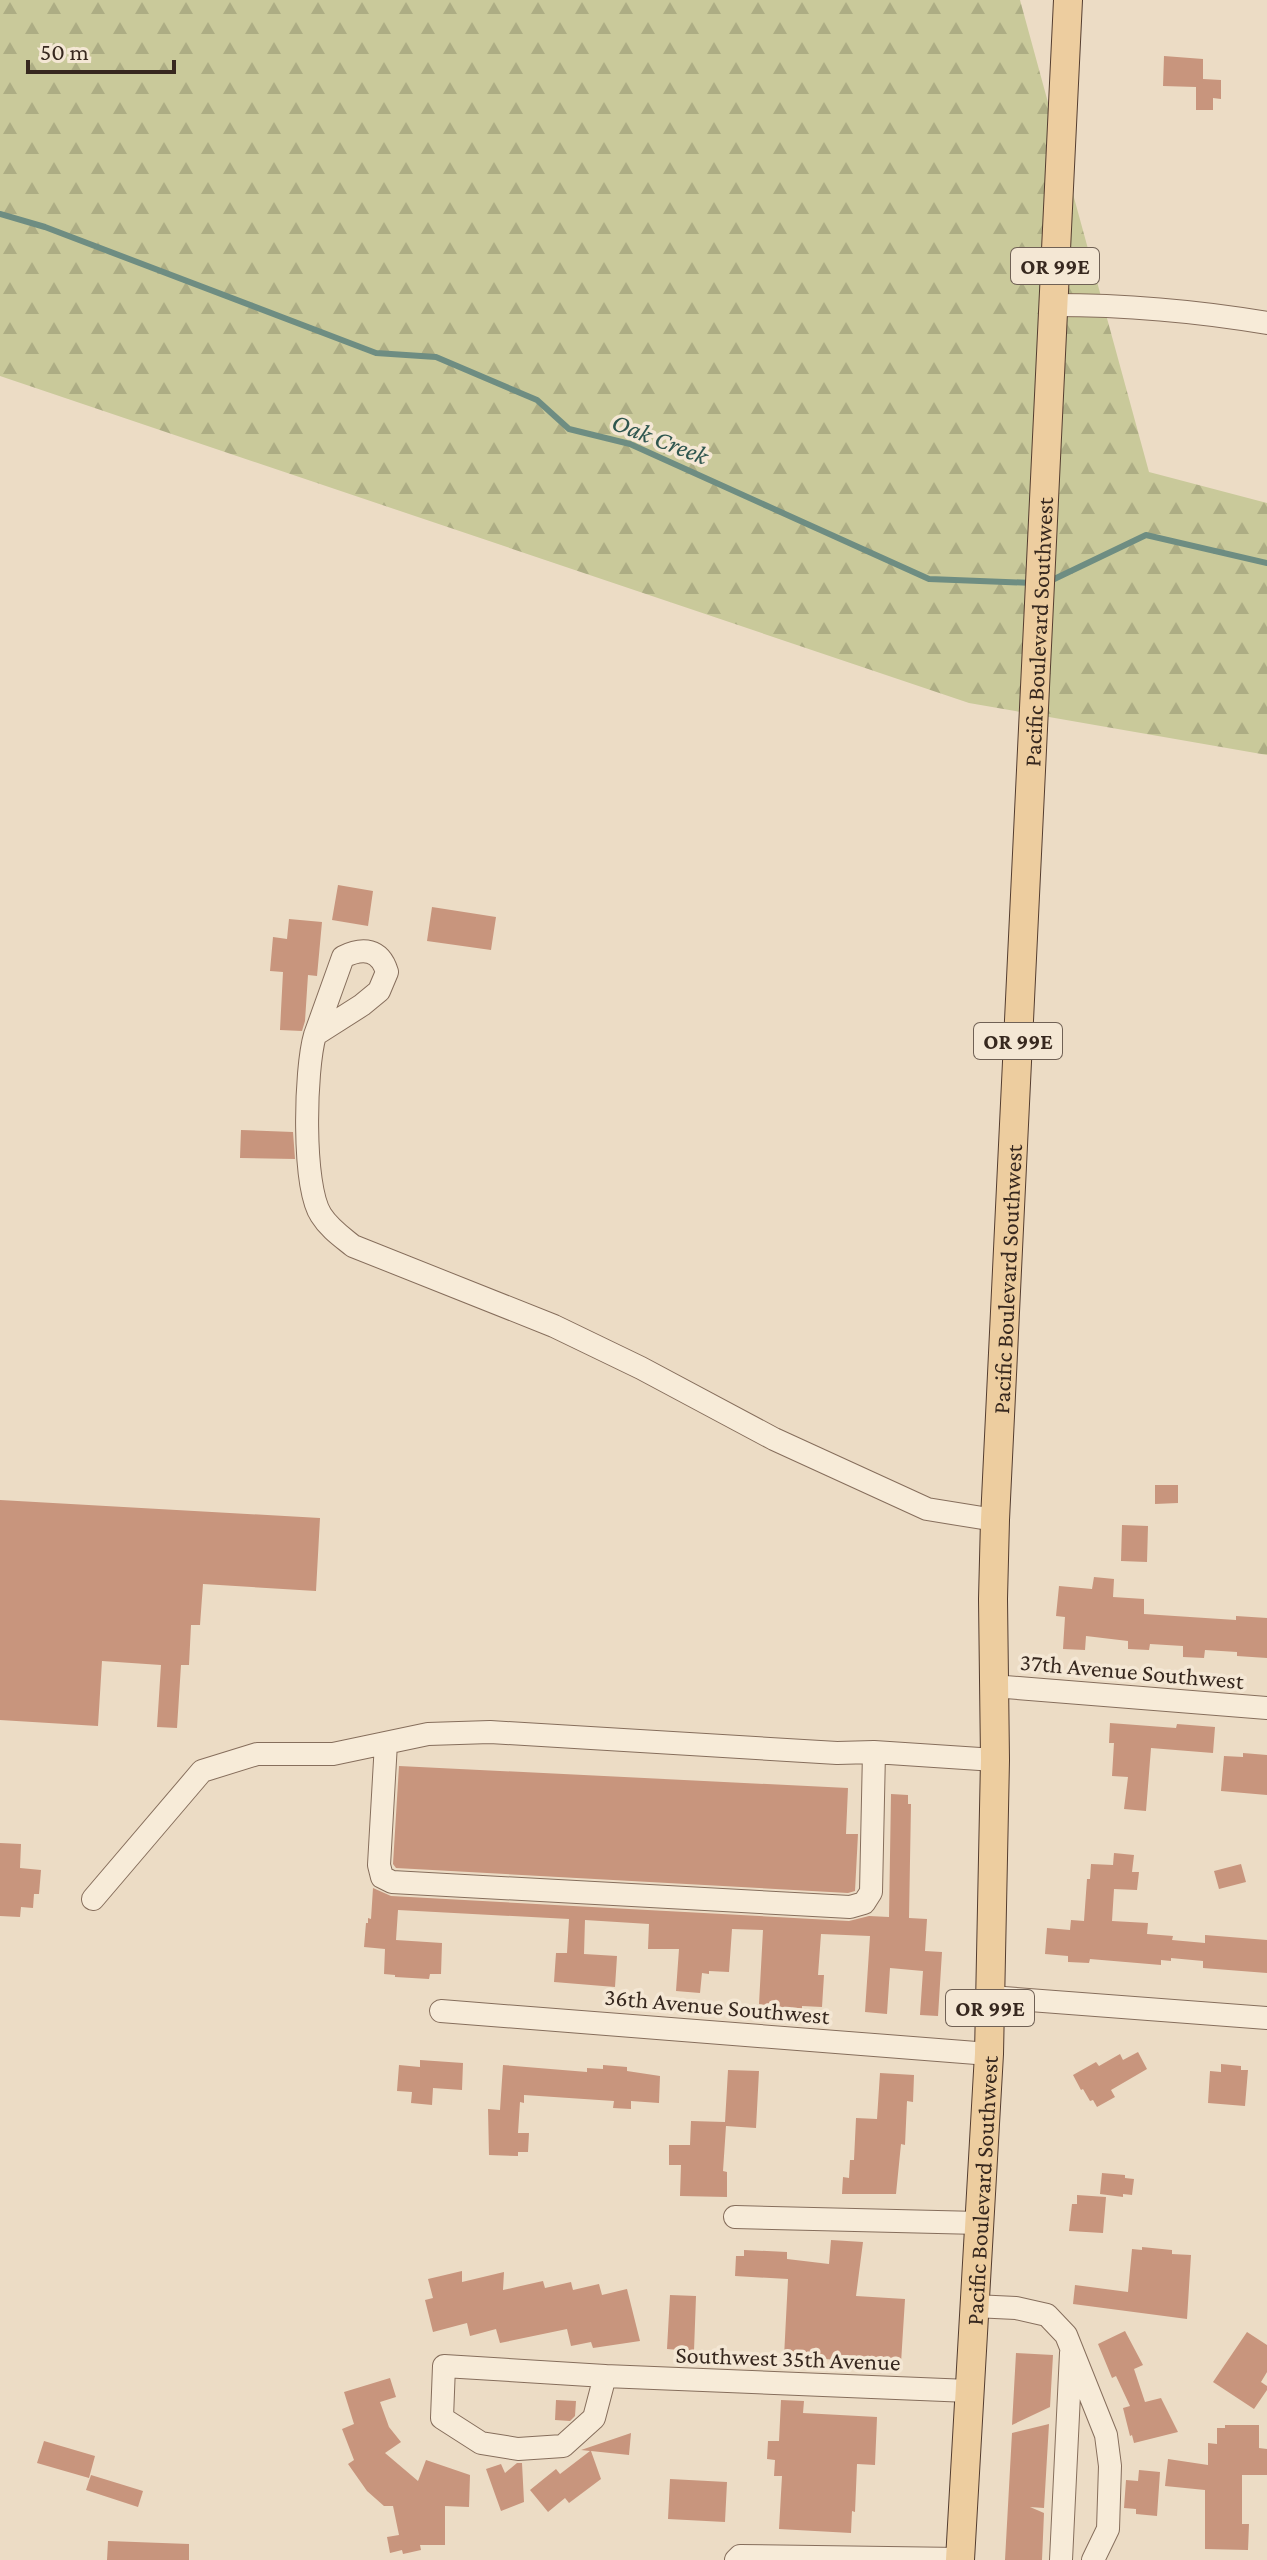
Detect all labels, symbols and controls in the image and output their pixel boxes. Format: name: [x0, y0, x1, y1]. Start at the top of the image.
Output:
scale bar: [28, 24, 174, 74]
text: 50 m: [40, 38, 89, 65]
road number: OR 99E: [1011, 248, 1099, 284]
water label: Oak Creek: [608, 407, 714, 471]
street label: Pacific Boulevard Southwest: [1018, 495, 1058, 768]
road number: OR 99E: [974, 1023, 1062, 1059]
street label: Pacific Boulevard Southwest: [987, 1143, 1027, 1415]
street label: 37th Avenue Southwest: [1019, 1648, 1246, 1694]
street label: 36th Avenue Southwest: [603, 1983, 832, 2029]
road number: OR 99E: [946, 1990, 1034, 2026]
street label: Pacific Boulevard Southwest: [960, 2054, 1002, 2326]
street label: Southwest 35th Avenue: [675, 2341, 901, 2375]

